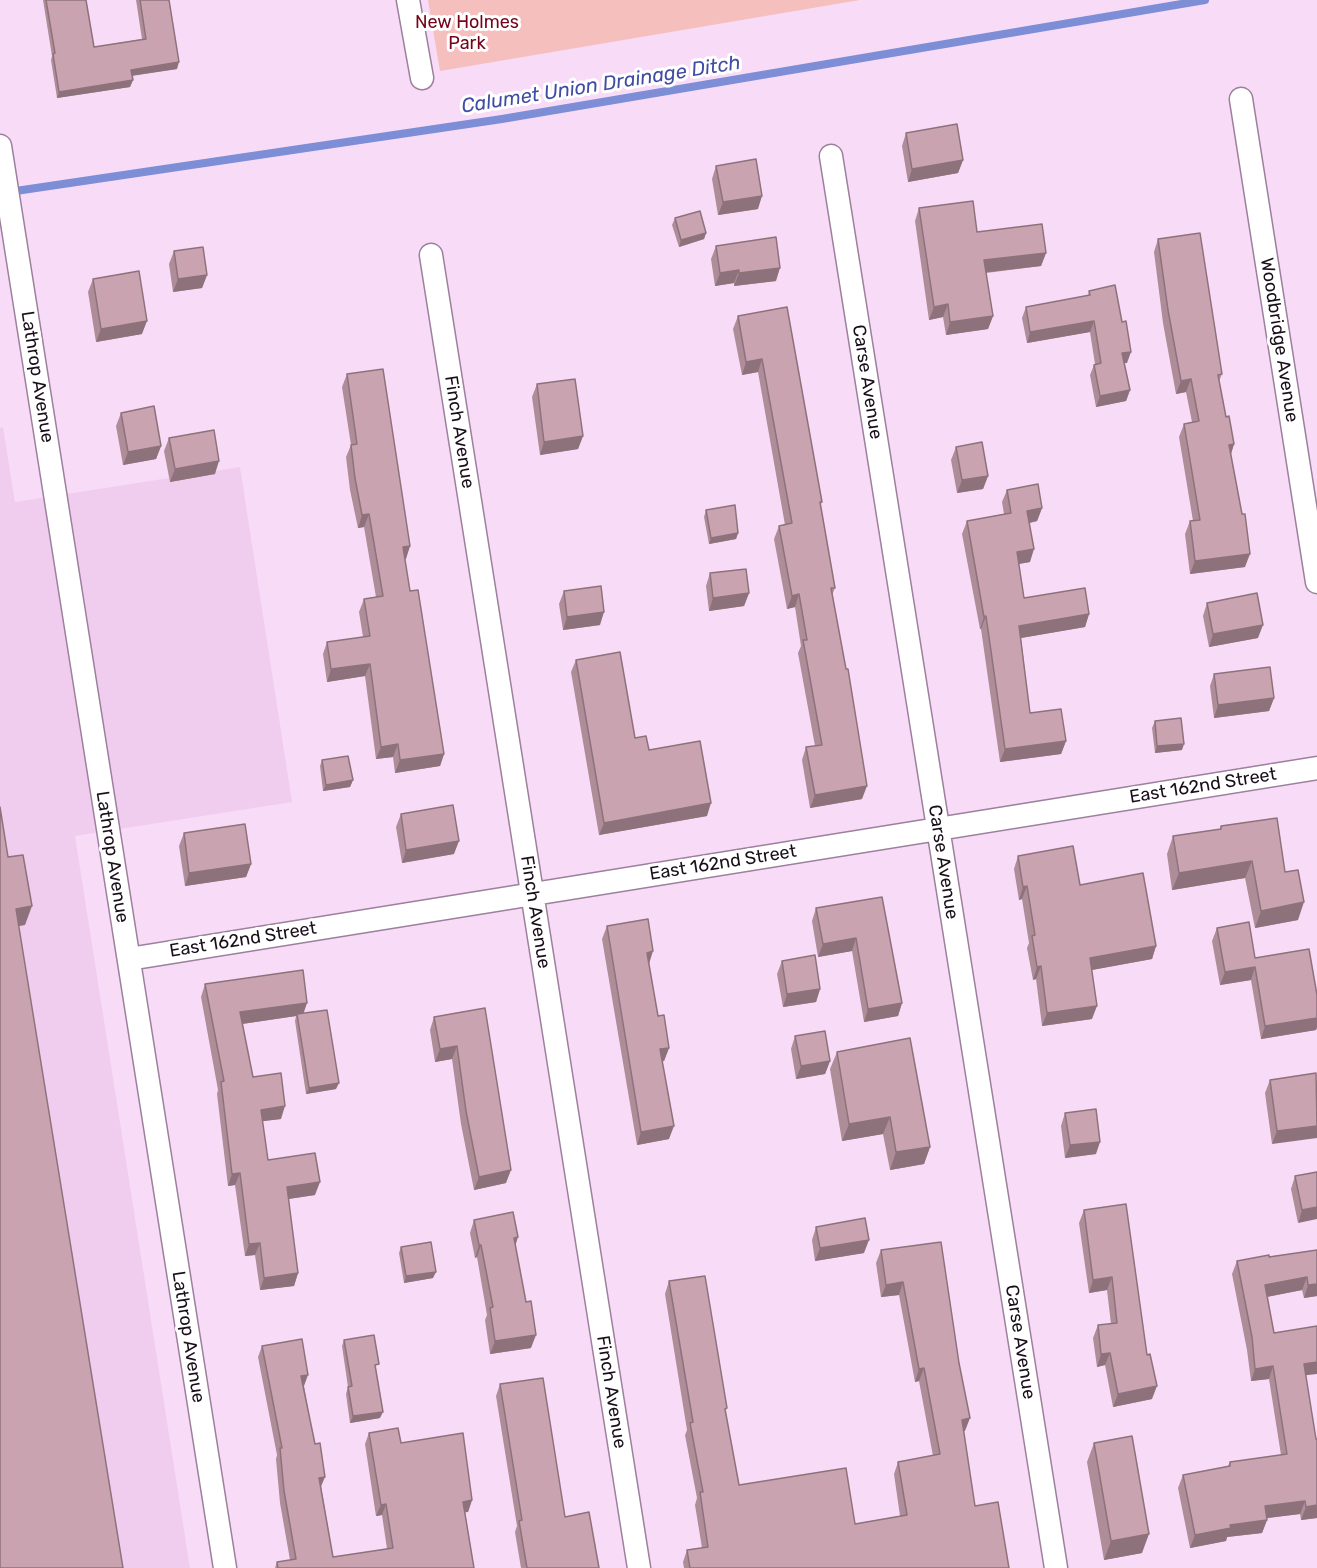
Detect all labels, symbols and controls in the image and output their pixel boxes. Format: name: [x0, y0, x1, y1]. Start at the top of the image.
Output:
park label: New Holmes Park: [415, 12, 519, 54]
water label: Calumet Union Drainage Ditch: [460, 51, 742, 119]
street label: Woodbridge Avenue: [1255, 256, 1303, 424]
street label: Lathrop Avenue: [16, 310, 58, 444]
street label: Carse Avenue: [847, 323, 887, 441]
street label: Finch Avenue: [439, 374, 479, 490]
street label: East 162nd Street: [1128, 764, 1278, 808]
street label: Lathrop Avenue: [91, 790, 133, 924]
street label: Carse Avenue: [923, 803, 963, 921]
street label: East 162nd Street: [648, 841, 798, 885]
street label: Finch Avenue: [515, 854, 555, 970]
street label: East 162nd Street: [168, 918, 318, 962]
street label: Lathrop Avenue: [167, 1270, 209, 1404]
street label: Carse Avenue: [1000, 1283, 1040, 1401]
street label: Finch Avenue: [591, 1334, 631, 1450]

